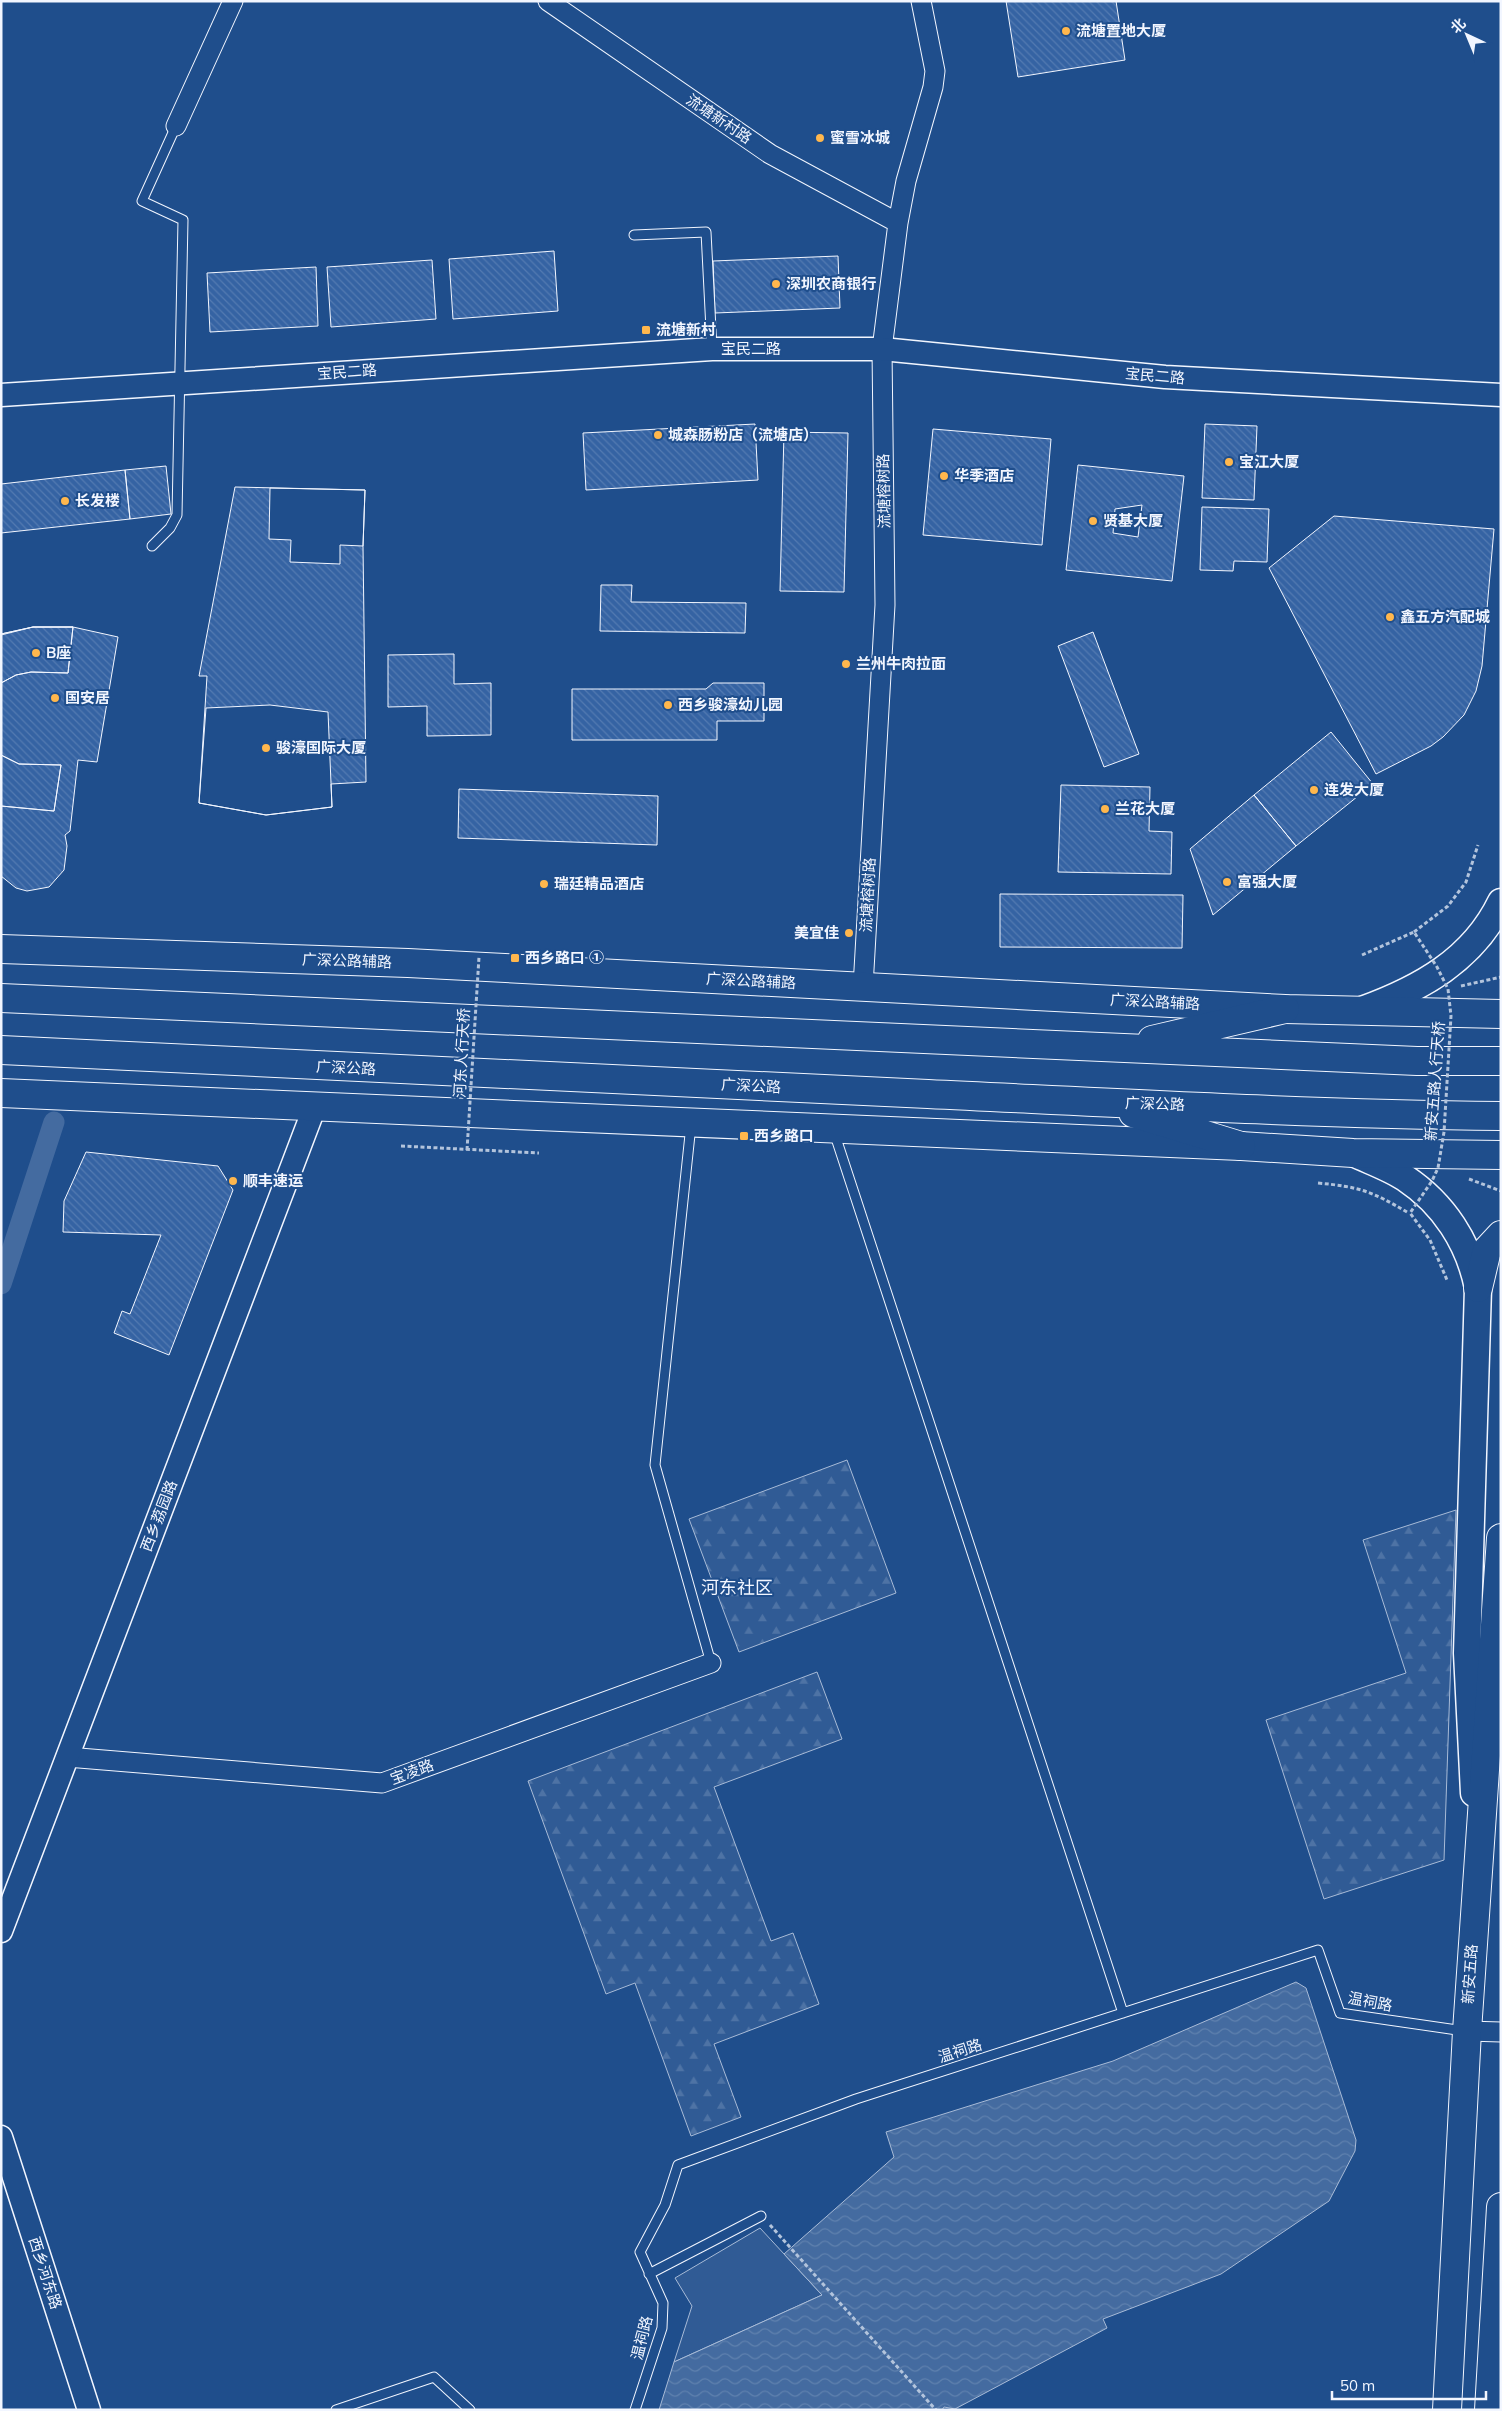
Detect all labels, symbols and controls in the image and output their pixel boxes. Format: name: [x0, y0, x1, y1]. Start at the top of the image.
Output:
north arrow: [1442, 10, 1492, 60]
text: 北: [1447, 14, 1469, 37]
place label: 流塘置地大厦: [1076, 21, 1166, 40]
marker: 流塘置地大厦: [1060, 25, 1072, 37]
street label: 流塘新村路: [683, 90, 756, 147]
place label: 蜜雪冰城: [830, 128, 890, 147]
marker: 蜜雪冰城: [814, 132, 826, 144]
place label: 深圳农商银行: [786, 274, 876, 293]
marker: 深圳农商银行: [770, 278, 782, 290]
place label: 流塘新村: [656, 320, 716, 339]
marker: 流塘新村: [640, 324, 652, 336]
street label: 宝民二路: [721, 339, 781, 358]
street label: 宝民二路: [316, 360, 378, 383]
street label: 宝民二路: [1124, 363, 1186, 388]
place label: 城森肠粉店（流塘店）: [668, 425, 818, 444]
marker: 城森肠粉店（流塘店）: [652, 429, 664, 441]
place label: 宝江大厦: [1239, 452, 1299, 471]
street label: 流塘榕树路: [873, 453, 894, 529]
marker: 宝江大厦: [1223, 456, 1235, 468]
place label: 华季酒店: [954, 466, 1014, 485]
marker: 华季酒店: [938, 470, 950, 482]
place label: 长发楼: [75, 491, 120, 510]
marker: 长发楼: [59, 495, 71, 507]
place label: 贤基大厦: [1103, 511, 1163, 530]
marker: 贤基大厦: [1087, 515, 1099, 527]
place label: 鑫五方汽配城: [1400, 607, 1490, 626]
marker: 鑫五方汽配城: [1384, 611, 1396, 623]
place label: B座: [46, 643, 71, 662]
marker: B座: [30, 647, 42, 659]
place label: 兰州牛肉拉面: [856, 654, 946, 673]
marker: 兰州牛肉拉面: [840, 658, 852, 670]
place label: 国安居: [65, 688, 110, 707]
marker: 国安居: [49, 692, 61, 704]
place label: 西乡骏濠幼儿园: [678, 695, 783, 714]
marker: 西乡骏濠幼儿园: [662, 699, 674, 711]
place label: 骏濠国际大厦: [276, 738, 366, 757]
marker: 骏濠国际大厦: [260, 742, 272, 754]
place label: 连发大厦: [1324, 780, 1384, 799]
marker: 连发大厦: [1308, 784, 1320, 796]
place label: 兰花大厦: [1115, 799, 1175, 818]
marker: 兰花大厦: [1099, 803, 1111, 815]
street label: 流塘榕树路: [856, 857, 879, 933]
place label: 富强大厦: [1237, 872, 1297, 891]
place label: 瑞廷精品酒店: [554, 874, 644, 893]
marker: 富强大厦: [1221, 876, 1233, 888]
marker: 瑞廷精品酒店: [538, 878, 550, 890]
place label: 美宜佳: [794, 923, 839, 942]
marker: 美宜佳: [843, 927, 855, 939]
place label: 西乡路口 ①: [525, 948, 604, 967]
street label: 广深公路辅路: [302, 949, 392, 972]
marker: 西乡路口 ①: [509, 952, 521, 964]
street label: 广深公路辅路: [706, 969, 796, 992]
street label: 广深公路辅路: [1110, 990, 1200, 1013]
street label: 河东人行天桥: [450, 1008, 473, 1098]
street label: 新安五路人行天桥: [1421, 1020, 1448, 1141]
street label: 广深公路: [316, 1056, 376, 1079]
street label: 广深公路: [721, 1074, 781, 1097]
street label: 广深公路: [1125, 1093, 1185, 1114]
place label: 西乡路口: [754, 1126, 814, 1145]
marker: 西乡路口: [738, 1130, 750, 1142]
place label: 顺丰速运: [243, 1171, 303, 1190]
marker: 顺丰速运: [227, 1175, 239, 1187]
street label: 西乡荔园路: [136, 1477, 181, 1554]
district label: 河东社区: [701, 1576, 773, 1599]
street label: 宝凌路: [387, 1755, 436, 1788]
street label: 新安五路: [1458, 1943, 1481, 2005]
street label: 温祠路: [1346, 1988, 1394, 2015]
street label: 温祠路: [936, 2035, 984, 2067]
street label: 西乡河东路: [25, 2234, 66, 2311]
street label: 温祠路: [627, 2314, 656, 2362]
scale bar: [1332, 2368, 1486, 2400]
text: 50 m: [1340, 2376, 1375, 2395]

